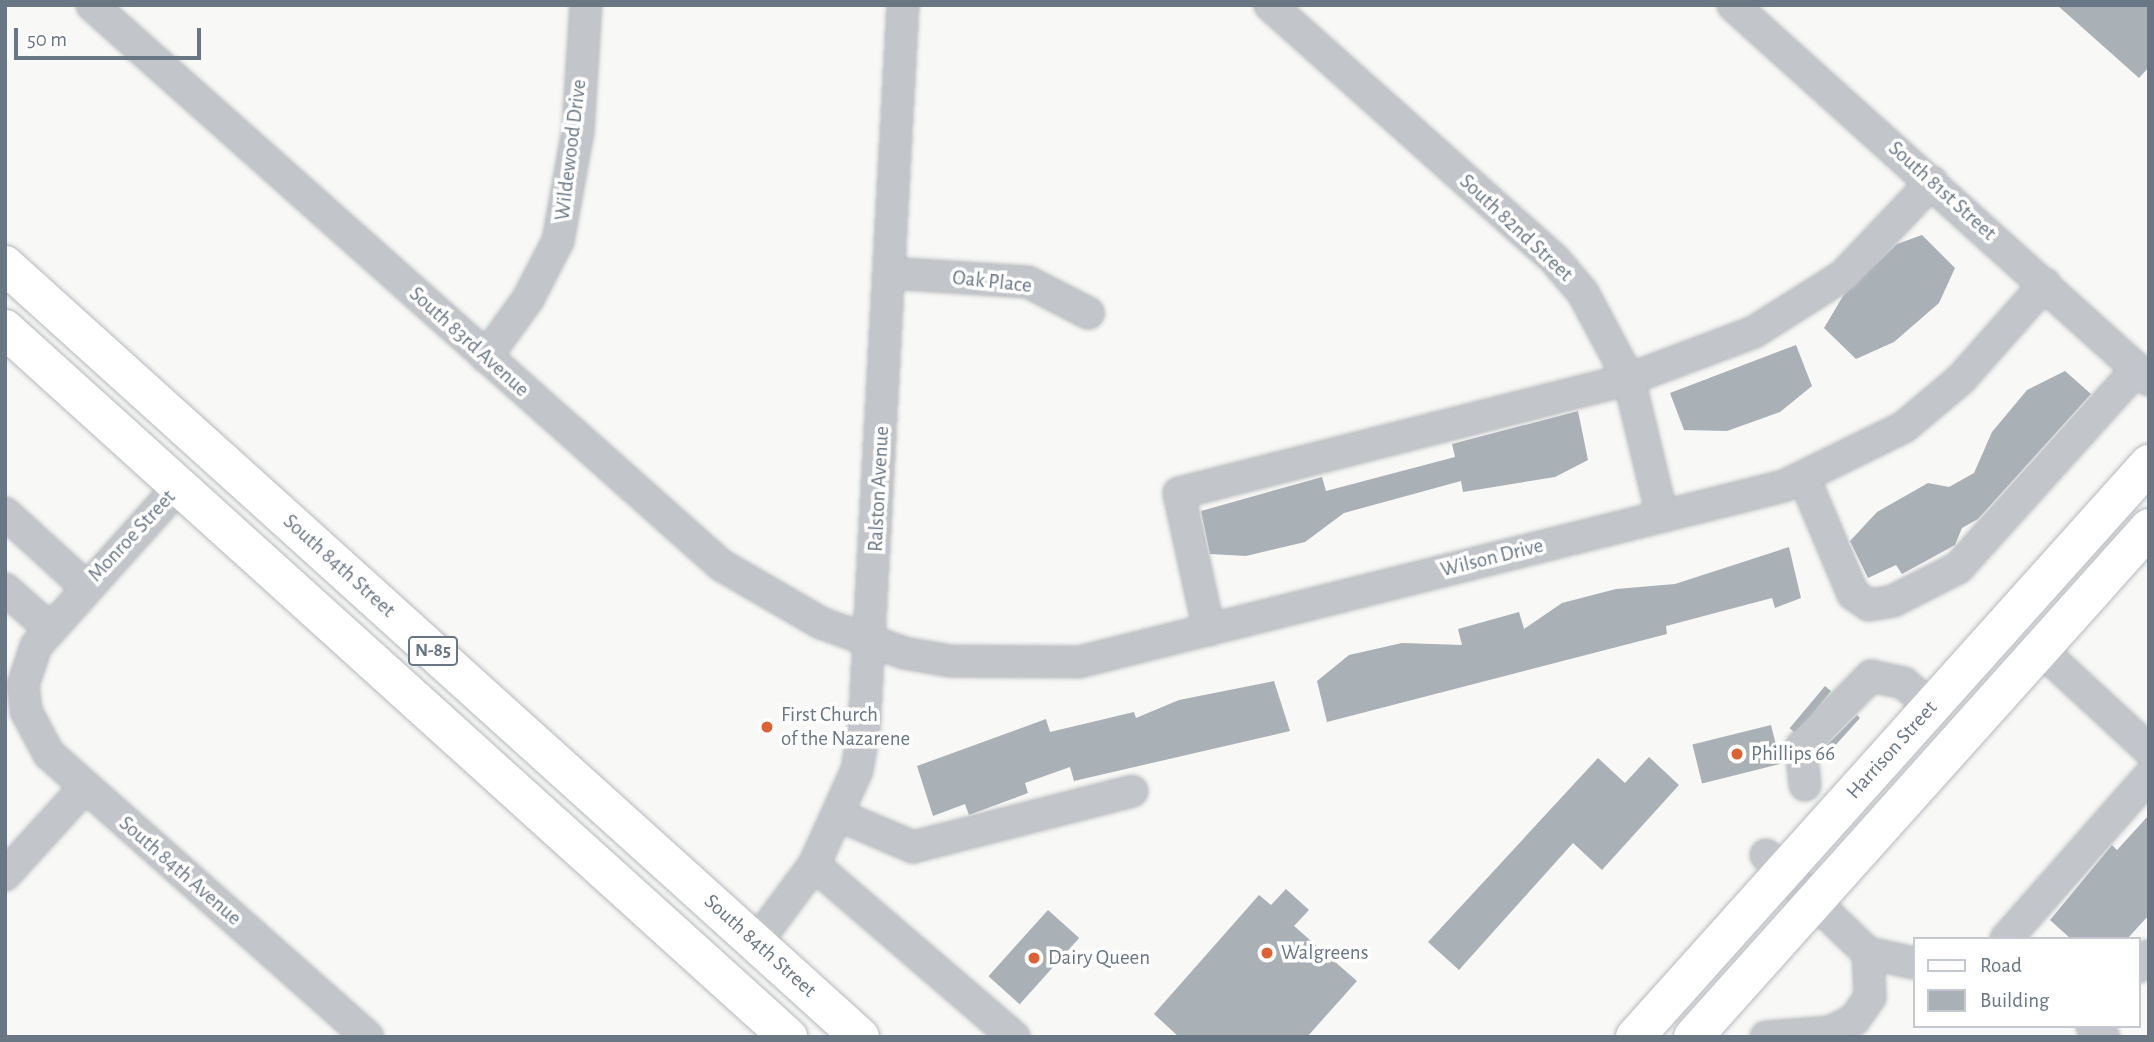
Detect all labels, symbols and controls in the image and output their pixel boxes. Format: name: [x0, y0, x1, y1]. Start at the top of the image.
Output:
scale bar: [18, 14, 205, 58]
text: 50 m: [27, 29, 67, 50]
street label: Wildewood Drive: [550, 78, 592, 222]
street label: South 81st Street: [1883, 136, 2001, 246]
street label: South 82nd Street: [1454, 169, 1578, 287]
street label: Oak Place: [951, 265, 1033, 299]
street label: South 83rd Avenue: [404, 282, 534, 402]
street label: Ralston Avenue: [863, 425, 895, 553]
street label: Monroe Street: [83, 485, 181, 587]
street label: South 84th Street: [278, 509, 400, 623]
street label: Wilson Drive: [1438, 533, 1546, 583]
road number: N-85: [407, 636, 459, 666]
street label: Harrison Street: [1841, 696, 1943, 804]
place label: First Church of the Nazarene: [781, 702, 910, 752]
marker: First Church of the Nazarene: [759, 719, 775, 735]
place label: Phillips 66: [1751, 741, 1835, 767]
marker: Phillips 66: [1729, 746, 1745, 762]
street label: South 84th Avenue: [114, 811, 246, 931]
street label: South 84th Street: [699, 889, 821, 1003]
legend: [1912, 937, 2140, 1028]
place label: Walgreens: [1281, 940, 1368, 966]
place label: Dairy Queen: [1048, 945, 1150, 971]
marker: Walgreens: [1259, 945, 1275, 961]
marker: Dairy Queen: [1026, 950, 1042, 966]
text: Road: [1980, 955, 2022, 976]
text: Building: [1980, 990, 2049, 1011]

